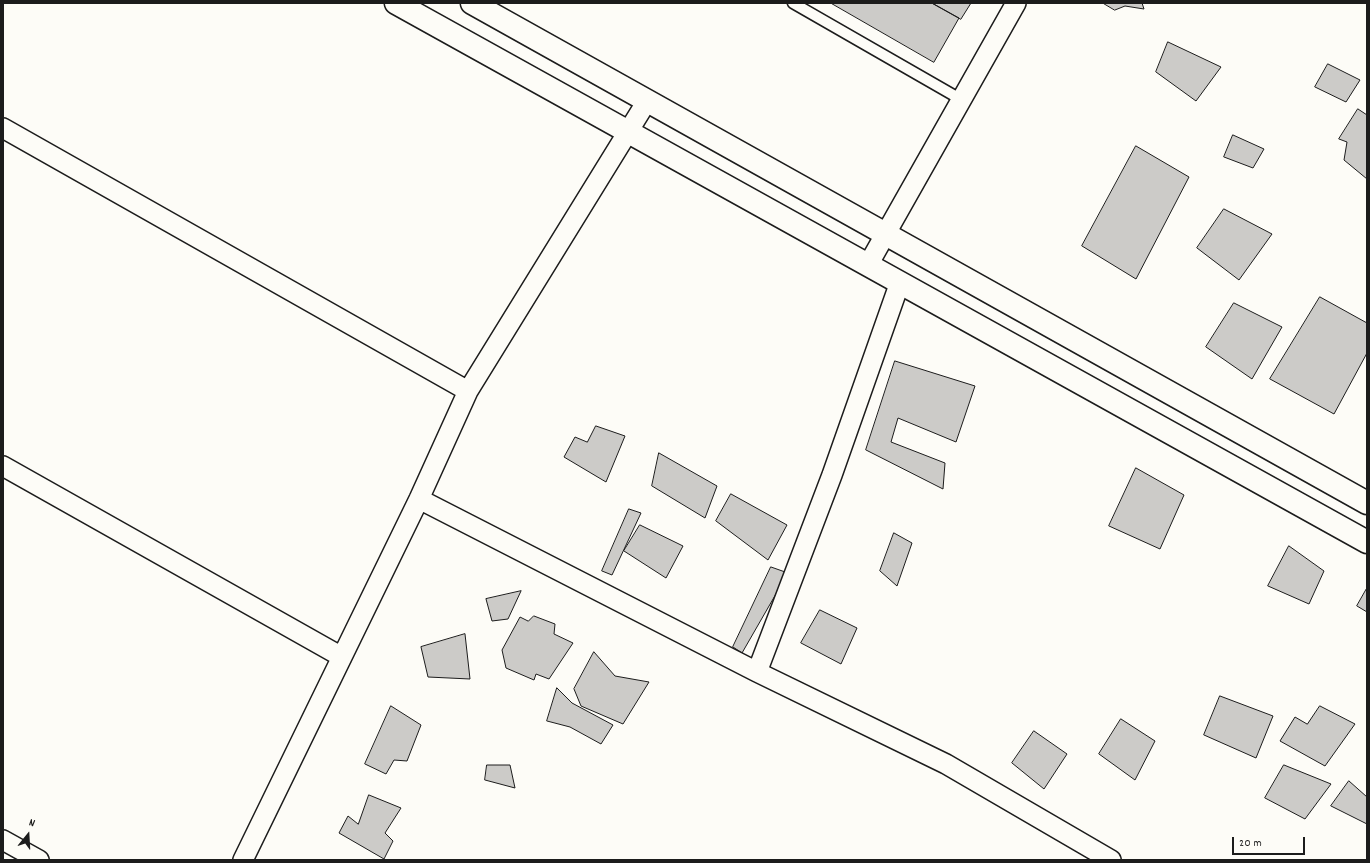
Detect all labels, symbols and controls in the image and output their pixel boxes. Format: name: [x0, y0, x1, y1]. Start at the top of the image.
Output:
north arrow: [8, 815, 48, 855]
text: N: [27, 815, 37, 832]
scale bar: [1234, 829, 1307, 855]
text: 20 m: [1239, 835, 1262, 852]

